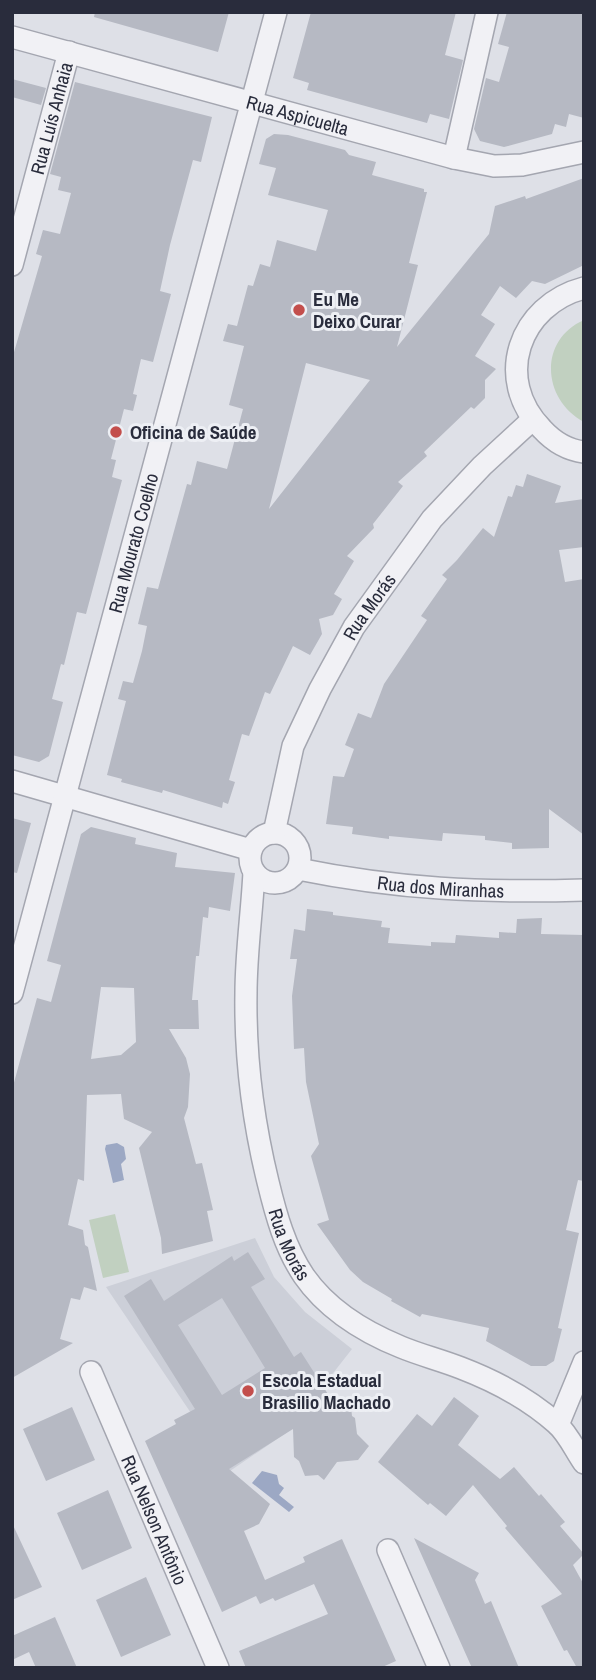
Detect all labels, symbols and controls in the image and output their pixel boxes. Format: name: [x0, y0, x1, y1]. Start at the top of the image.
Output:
street label: Rua Luís Anhaia: [24, 59, 79, 177]
street label: Rua Aspicuelta: [243, 89, 352, 142]
place label: Eu Me Deixo Curar: [313, 286, 401, 334]
marker: Eu Me Deixo Curar: [291, 302, 307, 318]
place label: Oficina de Saúde: [130, 419, 257, 445]
marker: Oficina de Saúde: [108, 424, 124, 440]
street label: Rua Mourato Coelho: [102, 470, 164, 616]
street label: Rua Morás: [336, 568, 402, 645]
street label: Rua dos Miranhas: [376, 869, 505, 904]
street label: Rua Morás: [262, 1205, 317, 1286]
place label: Escola Estadual Brasilio Machado: [262, 1367, 391, 1415]
marker: Escola Estadual Brasilio Machado: [240, 1383, 256, 1399]
street label: Rua Nelson Antônio: [115, 1451, 194, 1589]

